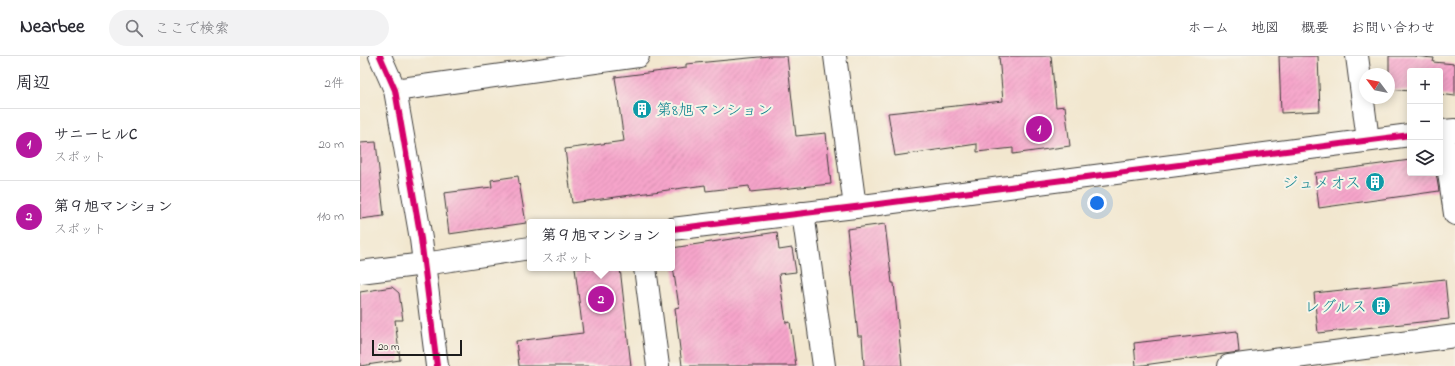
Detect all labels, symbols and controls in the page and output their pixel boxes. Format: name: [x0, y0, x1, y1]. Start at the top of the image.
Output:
search box: [109, 10, 389, 46]
text: Nearbee: [20, 14, 85, 41]
icon: search: [123, 17, 145, 39]
text: ここで検索: [155, 18, 230, 40]
text: ホーム: [1188, 18, 1229, 39]
text: 地図: [1251, 18, 1279, 39]
text: 概要: [1301, 18, 1329, 39]
text: お問い合わせ: [1351, 18, 1435, 39]
north arrow: [1359, 68, 1395, 104]
map controls: [1407, 68, 1443, 176]
button: +: [1407, 68, 1443, 104]
text: 周辺: [16, 71, 50, 96]
text: 2件: [325, 74, 344, 93]
building icon: 第8旭マンション: [631, 98, 653, 120]
place label: 第8旭マンション: [656, 99, 773, 123]
button: −: [1407, 104, 1443, 140]
pin: 1: [1026, 114, 1052, 144]
text: サニーヒルC: [54, 124, 137, 146]
text: 1: [27, 135, 31, 154]
text: 20 m: [319, 135, 344, 154]
button: layers: [1407, 140, 1443, 176]
text: スポット: [54, 148, 106, 167]
building icon: ジュメオス: [1364, 171, 1386, 193]
place label: ジュメオス: [1282, 172, 1361, 196]
your location: [1087, 193, 1107, 213]
text: 第９旭マンション: [54, 196, 173, 218]
text: 2: [26, 207, 32, 226]
text: 110 m: [317, 207, 344, 226]
popup: [527, 219, 675, 271]
text: スポット: [54, 220, 106, 239]
text: 第９旭マンション: [542, 225, 660, 247]
text: スポット: [542, 249, 594, 268]
pin: 2: [588, 284, 614, 314]
building icon: レグルス: [1370, 295, 1392, 317]
place label: レグルス: [1304, 296, 1367, 320]
scale bar: [372, 338, 462, 357]
text: 20 m: [378, 339, 400, 355]

